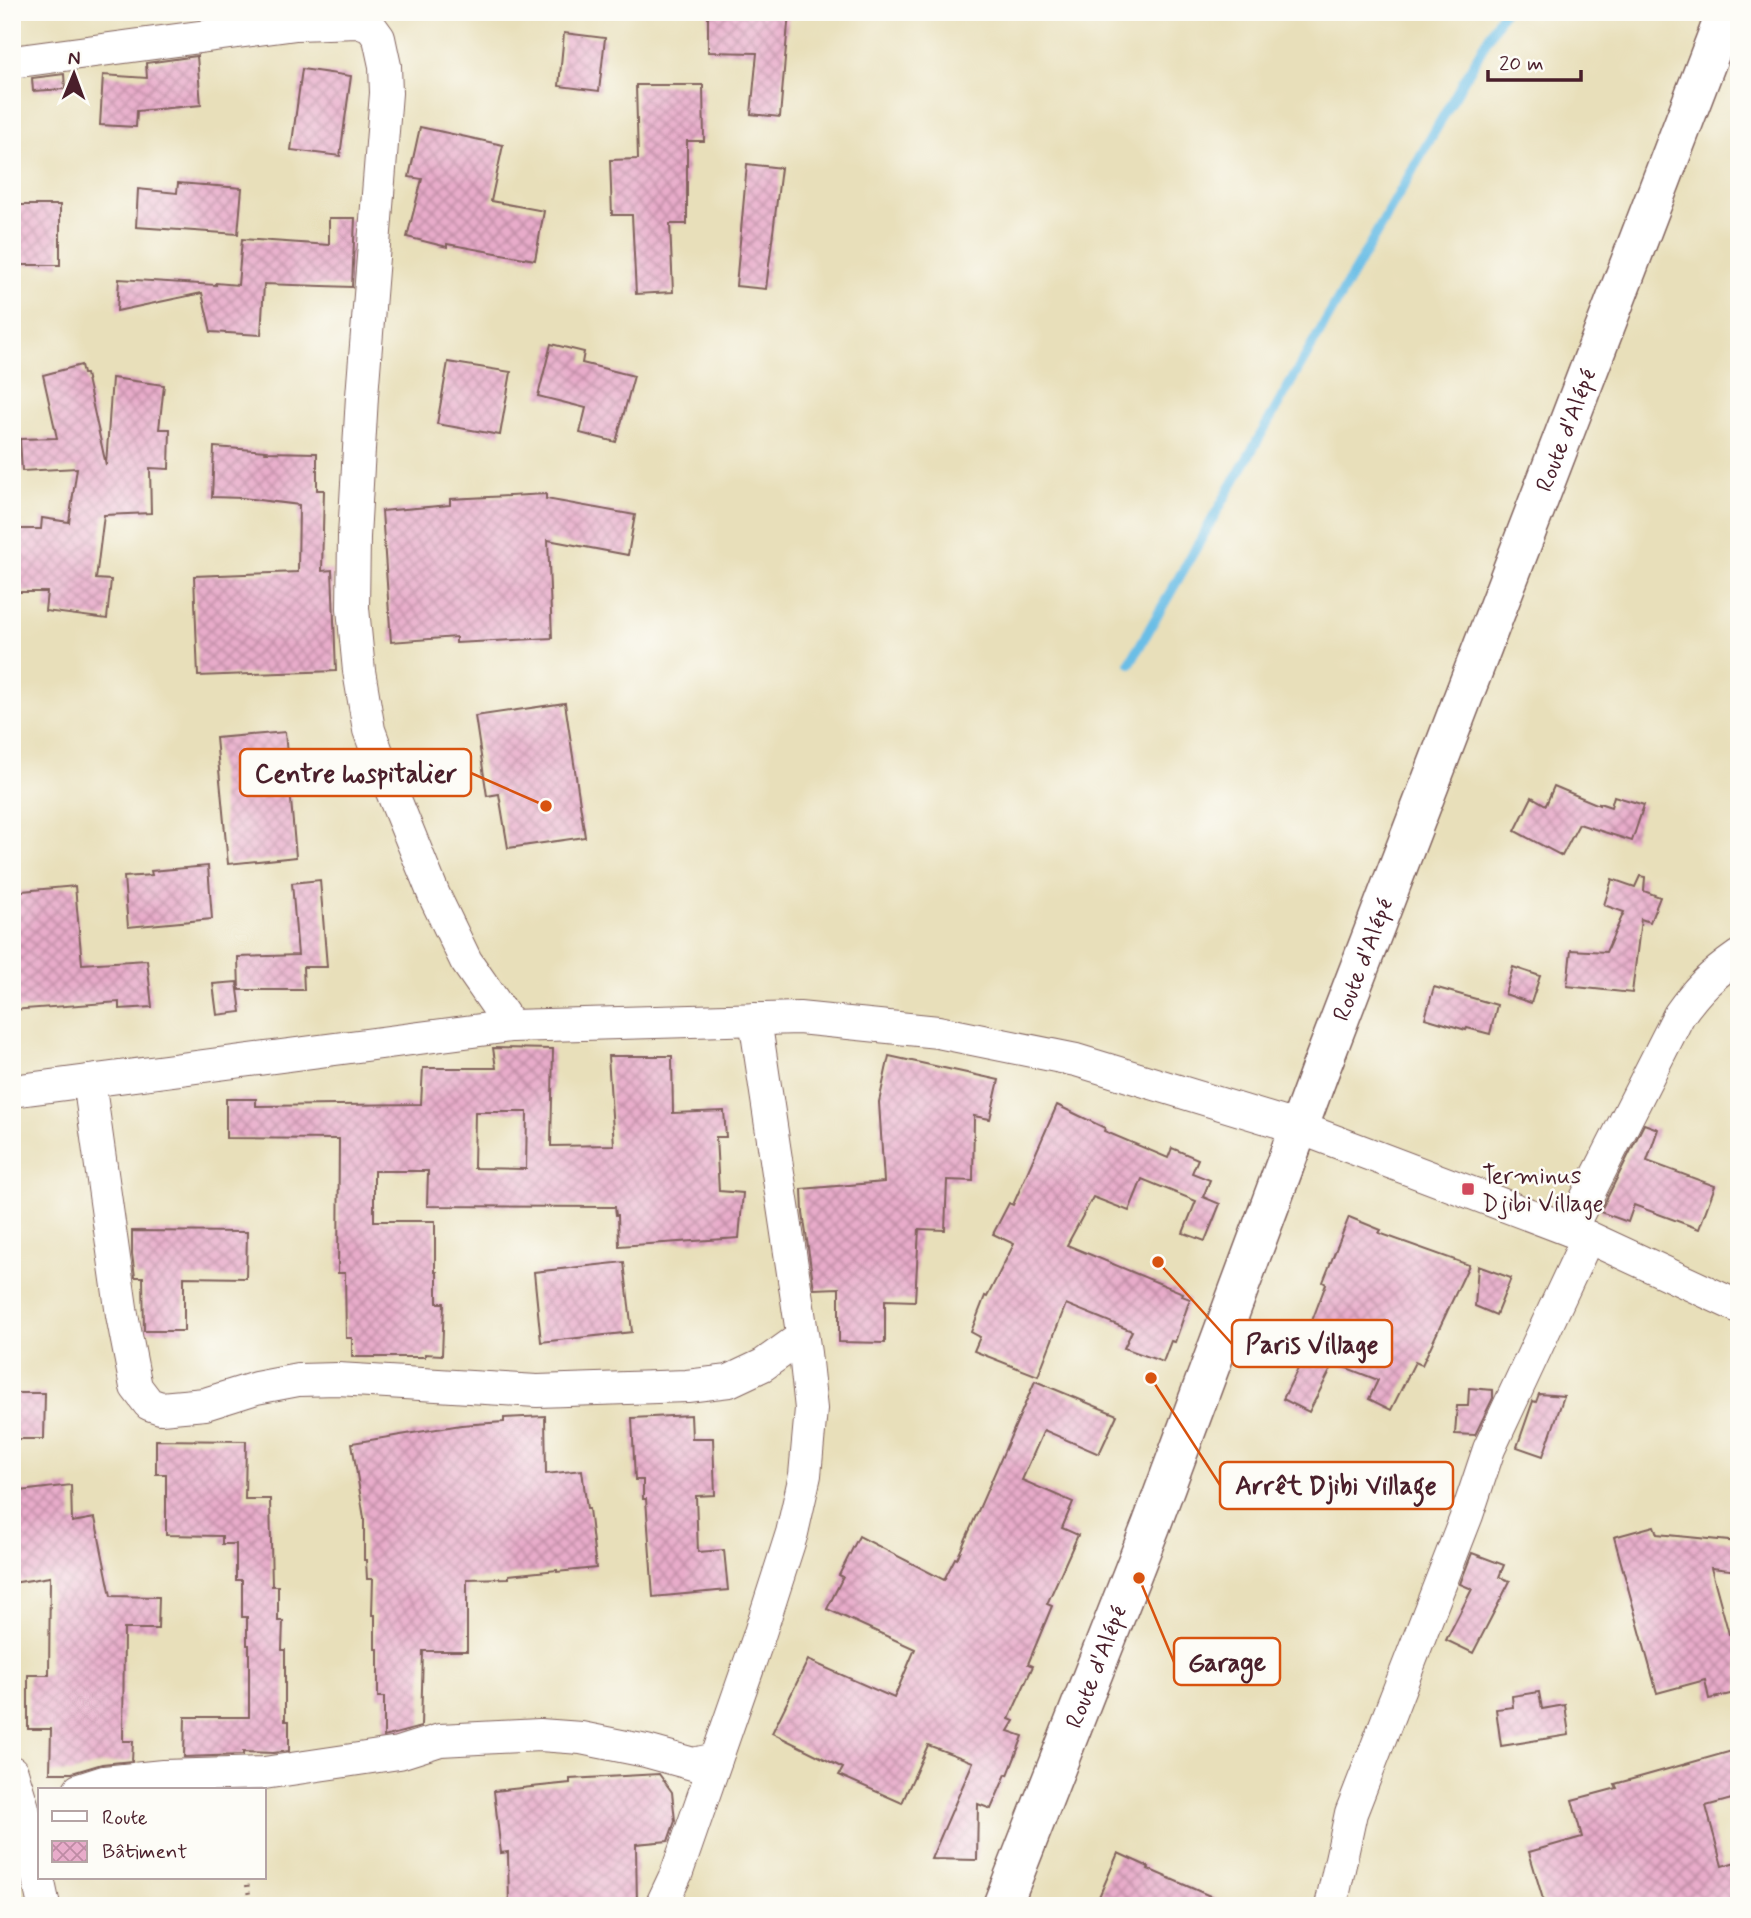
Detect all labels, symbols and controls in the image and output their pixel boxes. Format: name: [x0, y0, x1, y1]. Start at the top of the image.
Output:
north arrow: [38, 38, 108, 108]
scale bar: [1488, 38, 1581, 82]
text: N: [68, 46, 81, 71]
text: 20 m: [1499, 50, 1544, 78]
street label: Route d'Alépé: [1529, 364, 1605, 496]
callout: Centre hospitalier: [240, 749, 471, 796]
text: Centre hospitalier: [255, 758, 457, 792]
street label: Route d'Alépé: [1326, 894, 1402, 1026]
place label: Terminus Djibi Village: [1482, 1161, 1604, 1220]
marker: Terminus Djibi Village: [1460, 1181, 1476, 1197]
callout: Paris Village: [1232, 1320, 1392, 1367]
text: Paris Village: [1246, 1329, 1378, 1364]
callout: Arrêt Djibi Village: [1220, 1462, 1453, 1509]
text: Arrêt Djibi Village: [1235, 1470, 1437, 1507]
street label: Route d'Alépé: [1059, 1601, 1135, 1733]
callout: Garage: [1174, 1638, 1280, 1685]
text: Garage: [1188, 1647, 1266, 1684]
legend: [38, 1788, 266, 1880]
text: Route: [102, 1804, 148, 1832]
text: Bâtiment: [102, 1838, 187, 1866]

